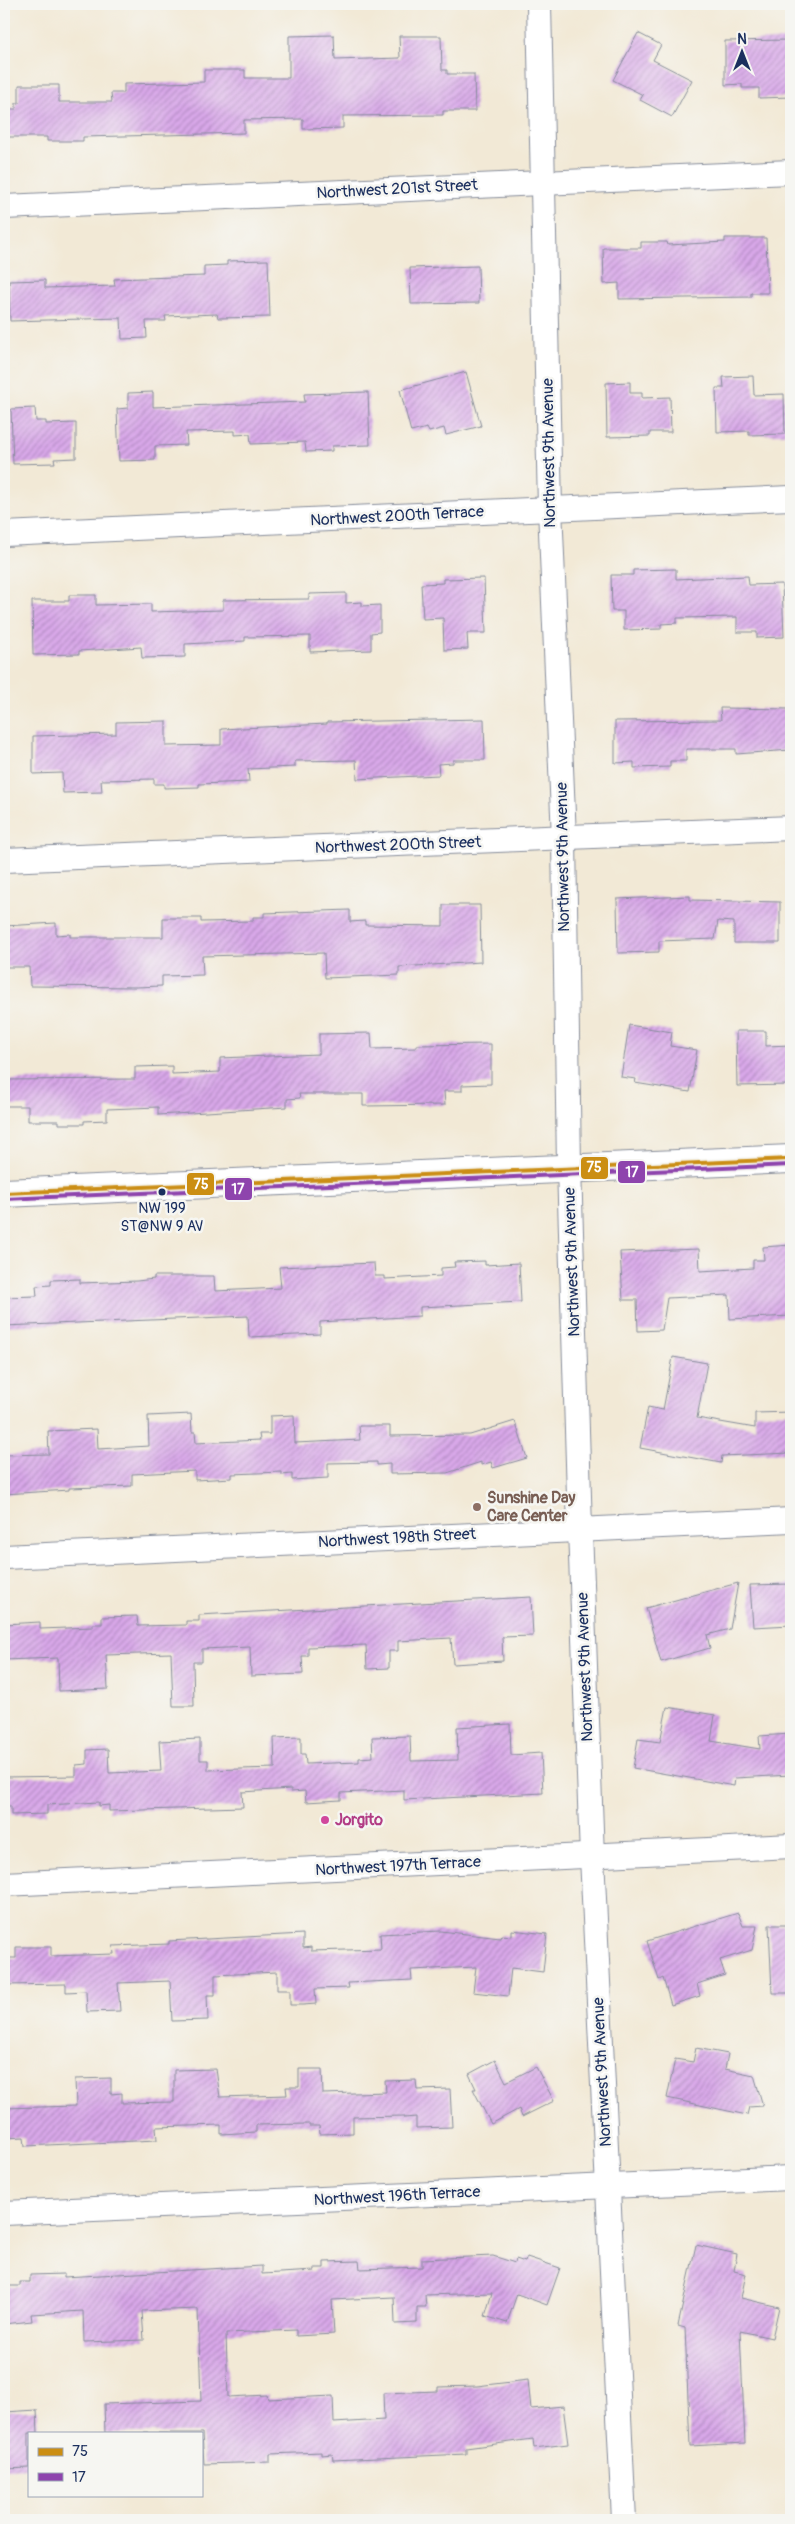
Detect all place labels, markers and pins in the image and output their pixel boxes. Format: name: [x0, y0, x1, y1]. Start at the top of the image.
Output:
marker: NW 199 ST@NW 9 AV: [157, 1187, 167, 1197]
place label: NW 199 ST@NW 9 AV: [121, 1199, 204, 1236]
place label: Sunshine Day Care Center: [487, 1488, 576, 1526]
marker: Sunshine Day Care Center: [471, 1501, 483, 1513]
place label: Jorgito: [335, 1810, 383, 1830]
marker: Jorgito: [319, 1814, 331, 1826]

